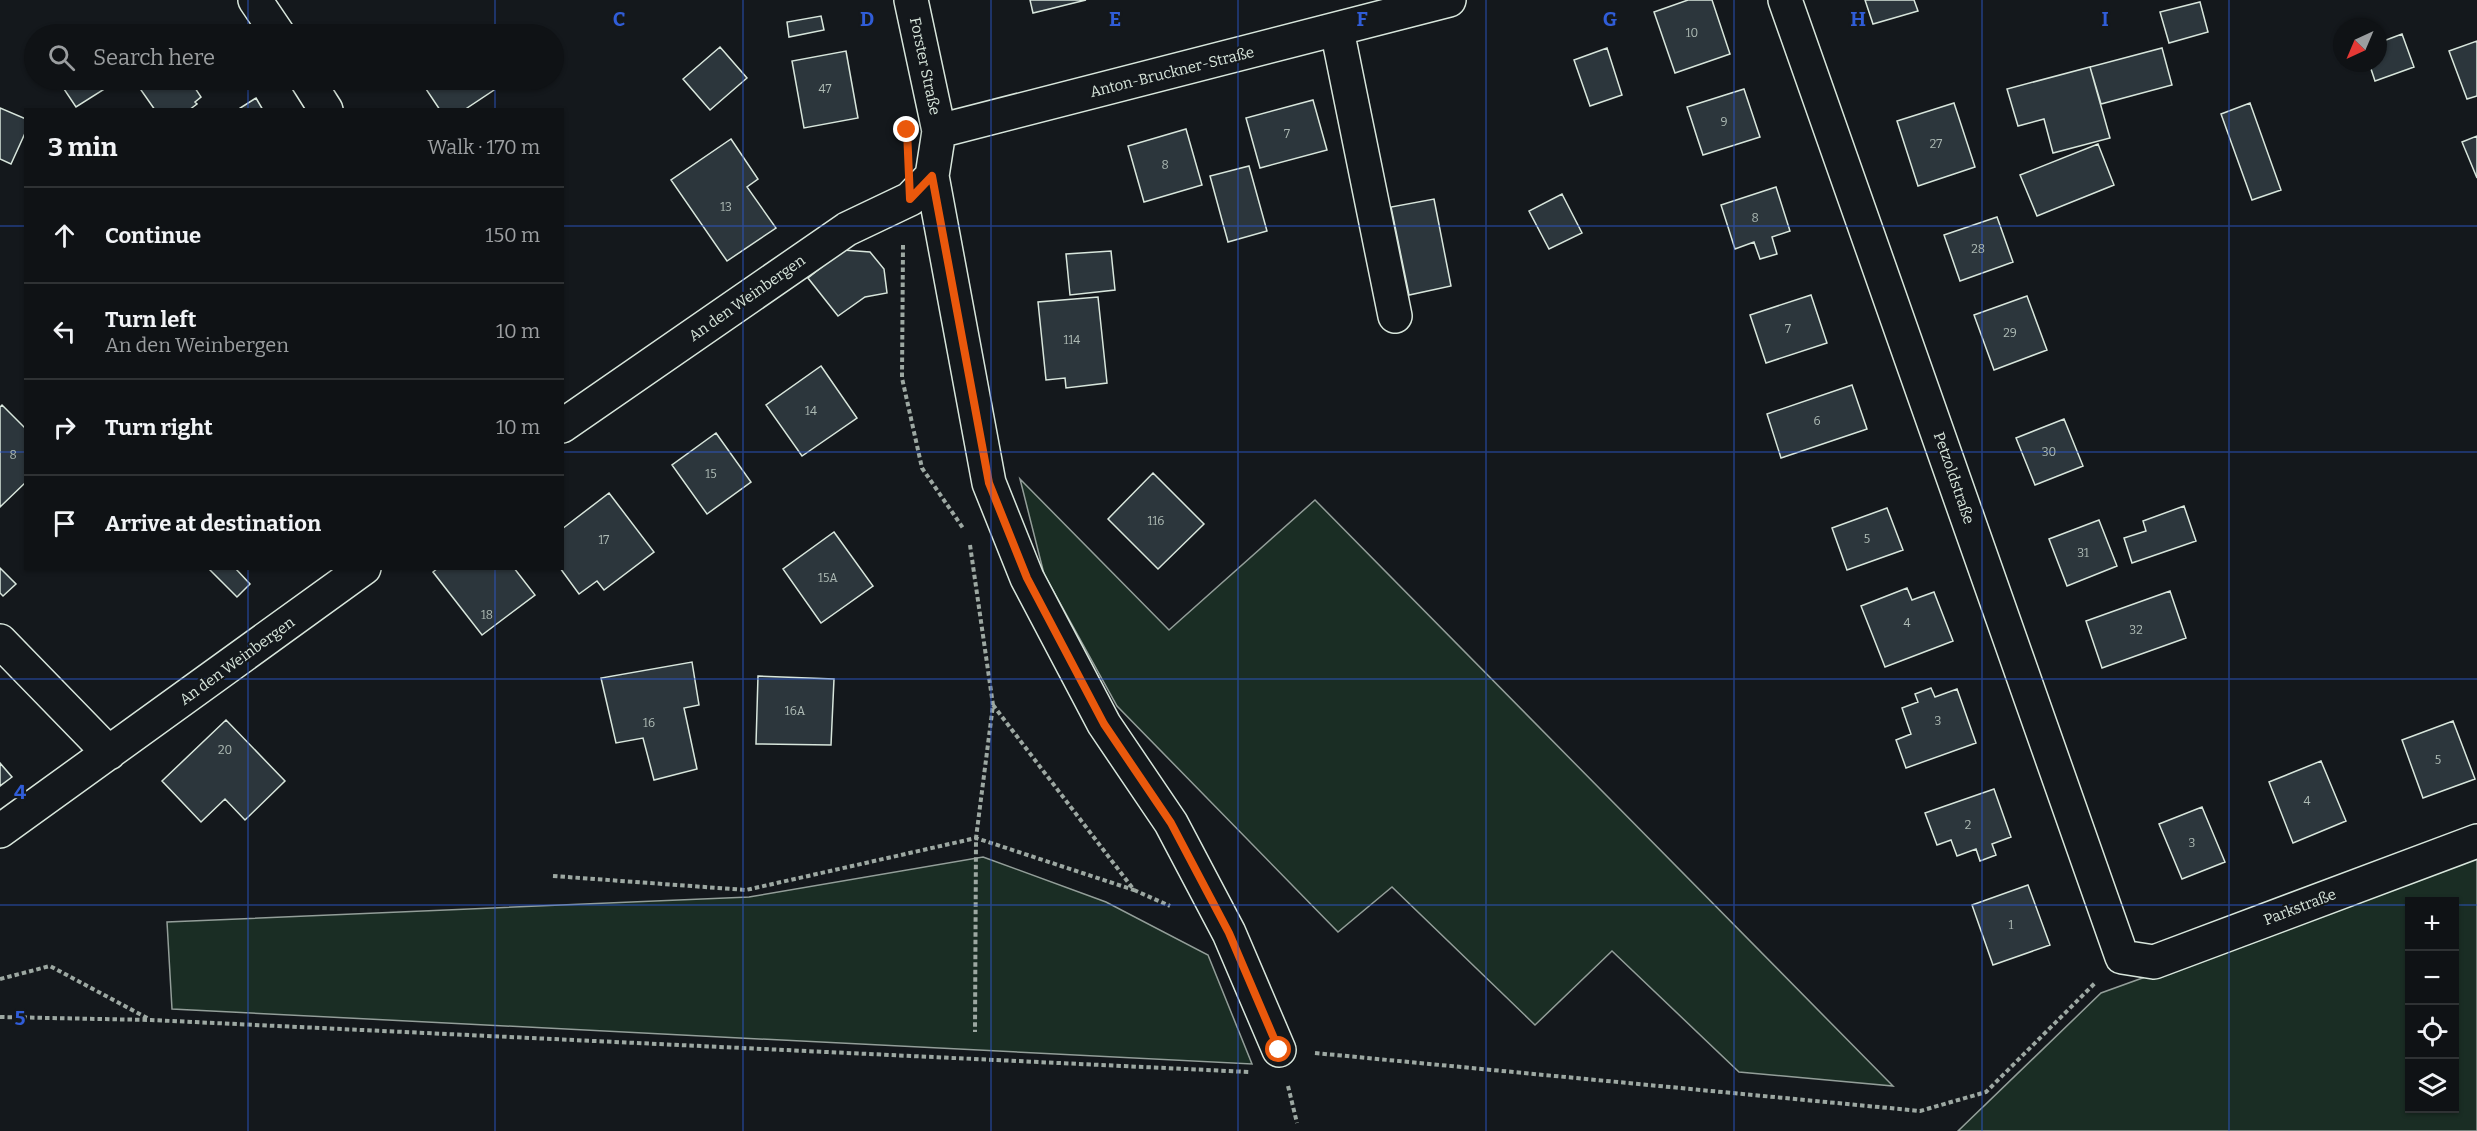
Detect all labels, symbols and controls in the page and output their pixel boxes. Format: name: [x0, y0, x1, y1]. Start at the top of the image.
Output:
text: C: [613, 7, 625, 31]
text: D: [860, 7, 874, 31]
text: E: [1109, 7, 1121, 31]
text: F: [1356, 7, 1368, 31]
text: G: [1603, 7, 1617, 31]
text: H: [1850, 7, 1866, 31]
text: I: [2101, 7, 2109, 31]
street label: Forster Straße: [906, 15, 944, 117]
north arrow: [2333, 18, 2387, 72]
search box: [24, 24, 564, 90]
house number: 10: [1686, 26, 1698, 40]
icon: search: [45, 41, 78, 74]
street label: Anton-Bruckner-Straße: [1088, 43, 1256, 101]
text: Search here: [93, 44, 215, 71]
house number: 47: [819, 82, 831, 96]
house number: 9: [1720, 115, 1728, 129]
route end: [893, 116, 919, 142]
house number: 7: [1284, 127, 1290, 141]
text: 3 min: [48, 132, 117, 163]
text: Walk · 170 m: [427, 135, 540, 159]
house number: 27: [1930, 137, 1942, 151]
house number: 8: [1161, 158, 1169, 172]
house number: 13: [720, 200, 732, 214]
house number: 8: [1751, 211, 1759, 225]
icon: ahead: [48, 219, 81, 252]
text: Continue: [105, 222, 201, 249]
text: 150 m: [485, 223, 540, 247]
house number: 28: [1971, 242, 1985, 256]
street label: An den Weinbergen: [685, 251, 809, 345]
text: Turn left: [105, 306, 197, 333]
icon: left: [48, 315, 81, 348]
text: 10 m: [496, 319, 540, 343]
house number: 7: [1785, 322, 1791, 336]
house number: 29: [2003, 326, 2017, 340]
text: An den Weinbergen: [105, 333, 289, 357]
house number: 114: [1064, 333, 1080, 347]
house number: 14: [805, 404, 817, 418]
icon: right: [48, 411, 81, 444]
text: Turn right: [105, 414, 213, 441]
house number: 6: [1813, 414, 1821, 428]
text: 10 m: [496, 415, 540, 439]
street label: Petzoldstraße: [1930, 430, 1978, 526]
house number: 30: [2042, 445, 2056, 459]
house number: 8: [9, 448, 17, 462]
house number: 15: [705, 467, 717, 481]
icon: arrive: [48, 507, 81, 540]
text: Arrive at destination: [105, 510, 321, 537]
house number: 116: [1148, 514, 1164, 528]
house number: 5: [1864, 532, 1870, 546]
house number: 17: [599, 533, 609, 547]
house number: 31: [2077, 546, 2089, 560]
house number: 15A: [818, 571, 838, 585]
house number: 18: [481, 608, 493, 622]
street label: An den Weinbergen: [176, 613, 299, 709]
house number: 4: [1903, 616, 1911, 630]
house number: 32: [2129, 623, 2143, 637]
house number: 16A: [785, 704, 806, 718]
house number: 3: [1935, 714, 1942, 728]
house number: 16: [643, 716, 655, 730]
house number: 20: [218, 743, 232, 757]
house number: 5: [2435, 753, 2441, 767]
text: 4: [14, 780, 26, 804]
house number: 4: [2303, 794, 2311, 808]
house number: 2: [1965, 818, 1971, 832]
house number: 3: [2189, 836, 2196, 850]
street label: Parkstraße: [2261, 885, 2339, 929]
map controls: [2405, 897, 2459, 1113]
button: +: [2405, 897, 2459, 951]
house number: 1: [2009, 918, 2014, 932]
button: −: [2405, 951, 2459, 1005]
button: locate: [2405, 1005, 2459, 1059]
text: 5: [15, 1006, 26, 1030]
route start: [1265, 1036, 1291, 1062]
button: layers: [2405, 1059, 2459, 1113]

